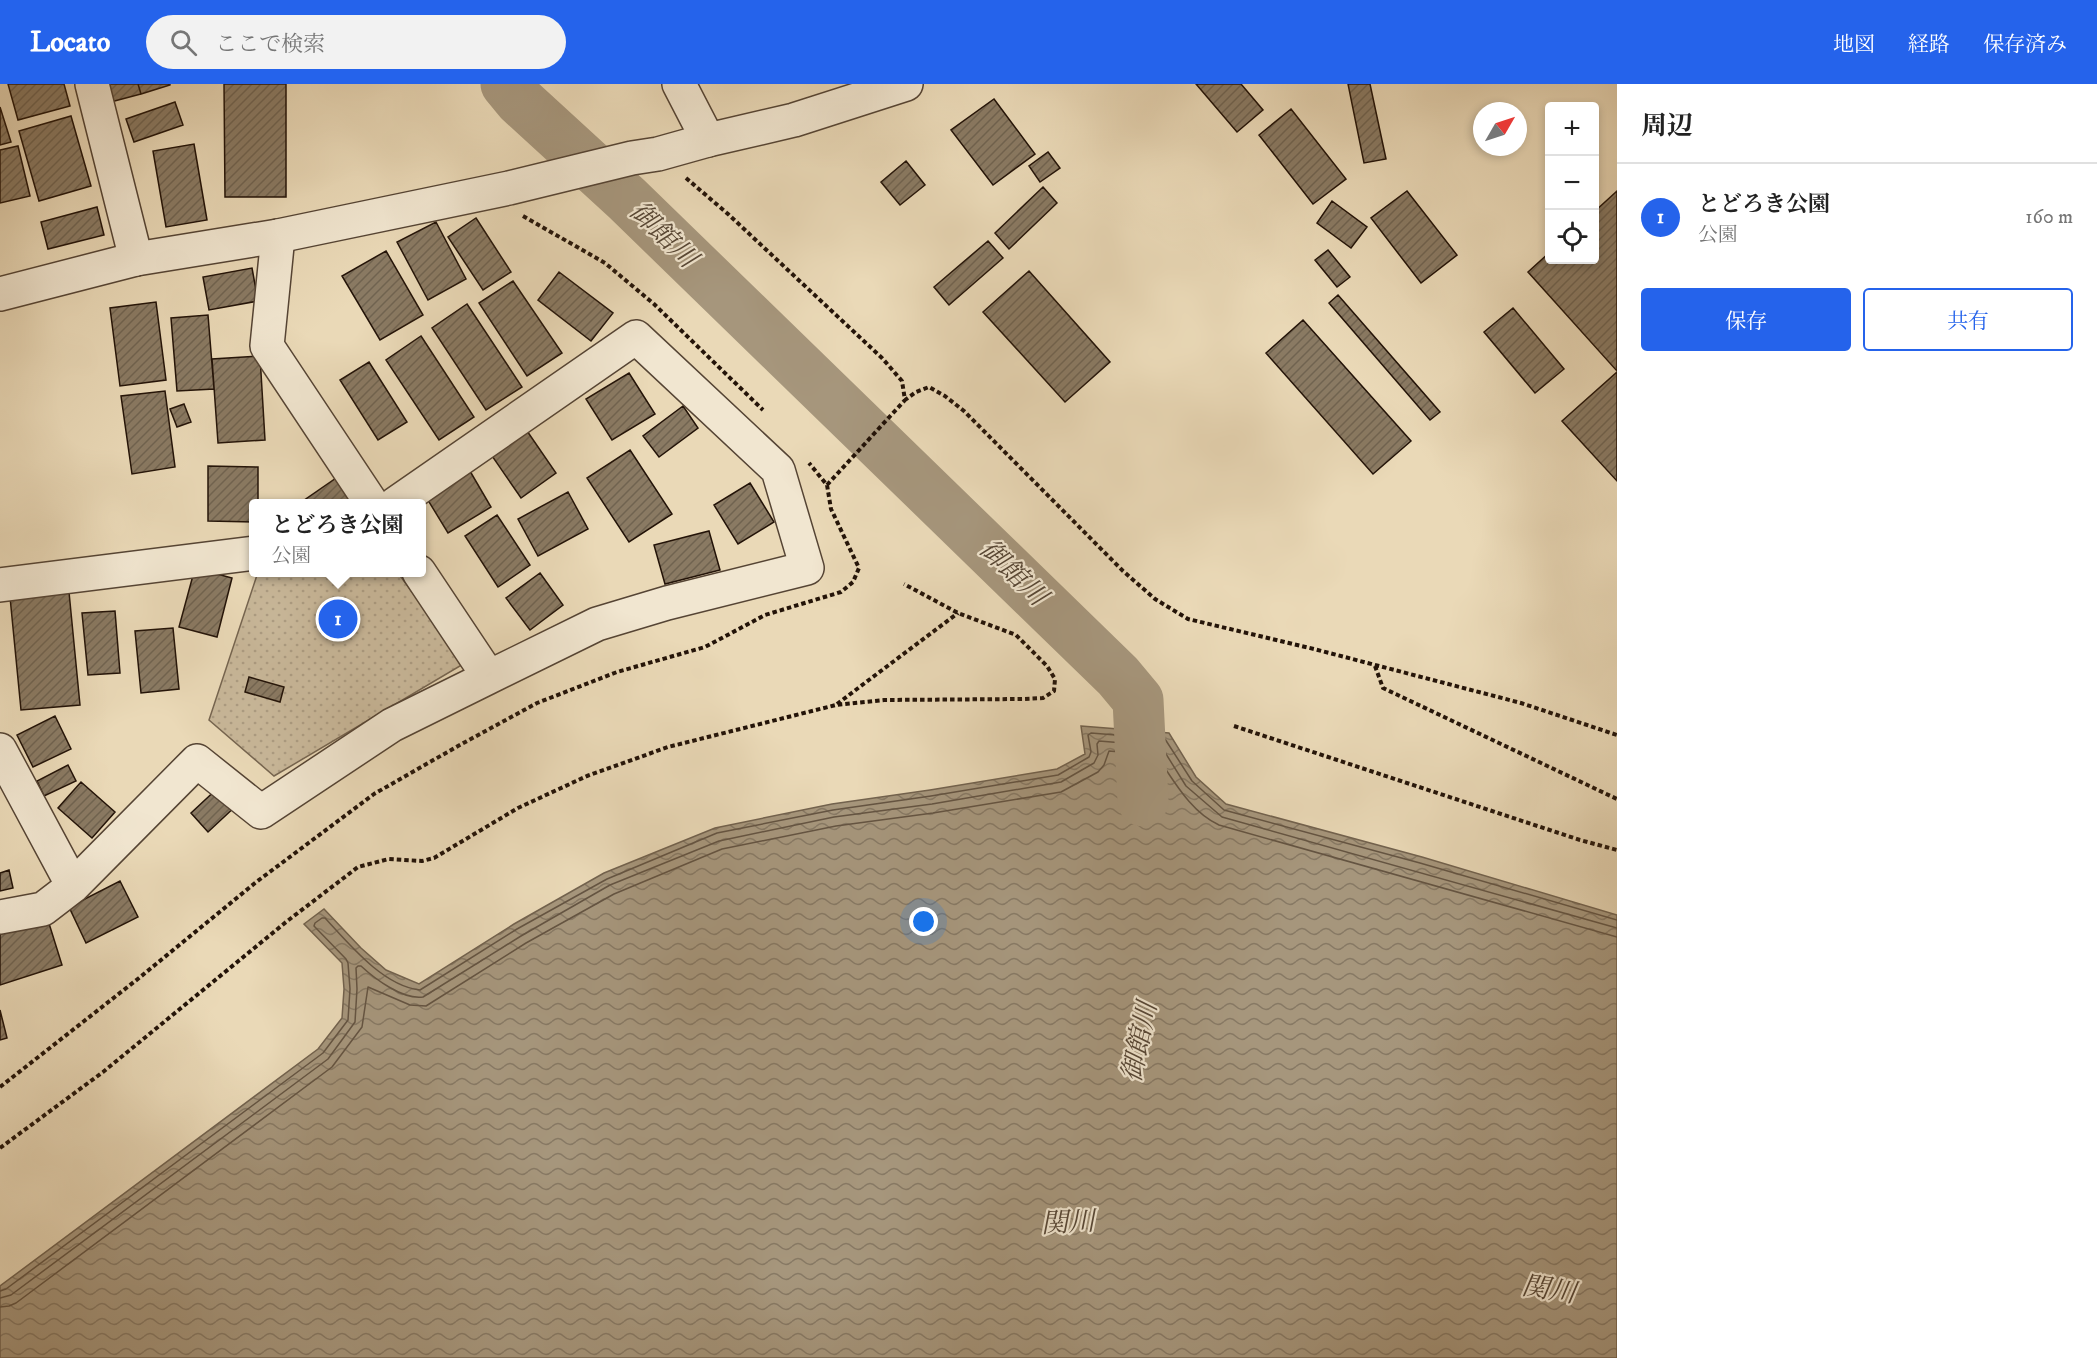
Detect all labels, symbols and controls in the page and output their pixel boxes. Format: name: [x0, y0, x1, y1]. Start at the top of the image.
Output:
search box: [146, 15, 566, 69]
text: Locato: [30, 25, 110, 60]
icon: search: [167, 26, 200, 59]
text: ここで検索: [215, 31, 325, 58]
text: 地図: [1833, 32, 1875, 58]
text: 経路: [1908, 32, 1950, 58]
text: 保存済み: [1983, 32, 2067, 58]
north arrow: [1473, 102, 1527, 156]
map controls: [1545, 102, 1599, 264]
button: +: [1545, 102, 1599, 156]
text: 周辺: [1641, 110, 1693, 143]
button: −: [1545, 156, 1599, 210]
text: とどろき公園: [1698, 191, 1830, 218]
water label: 御館川: [622, 195, 706, 277]
text: 1: [1657, 205, 1664, 230]
text: 160 m: [2025, 205, 2073, 230]
button: locate: [1545, 210, 1599, 264]
text: 公園: [1698, 223, 1738, 248]
button: 保存: [1641, 288, 1851, 351]
button: 共有: [1863, 288, 2073, 351]
popup: [249, 499, 426, 577]
text: とどろき公園: [271, 512, 404, 539]
water label: 御館川: [972, 533, 1056, 615]
text: 公園: [271, 544, 311, 569]
pin: 1: [318, 596, 358, 642]
your location: [909, 907, 938, 936]
water label: 御館川: [1115, 996, 1166, 1085]
water label: 関川: [1040, 1204, 1099, 1241]
water label: 関川: [1520, 1269, 1581, 1311]

